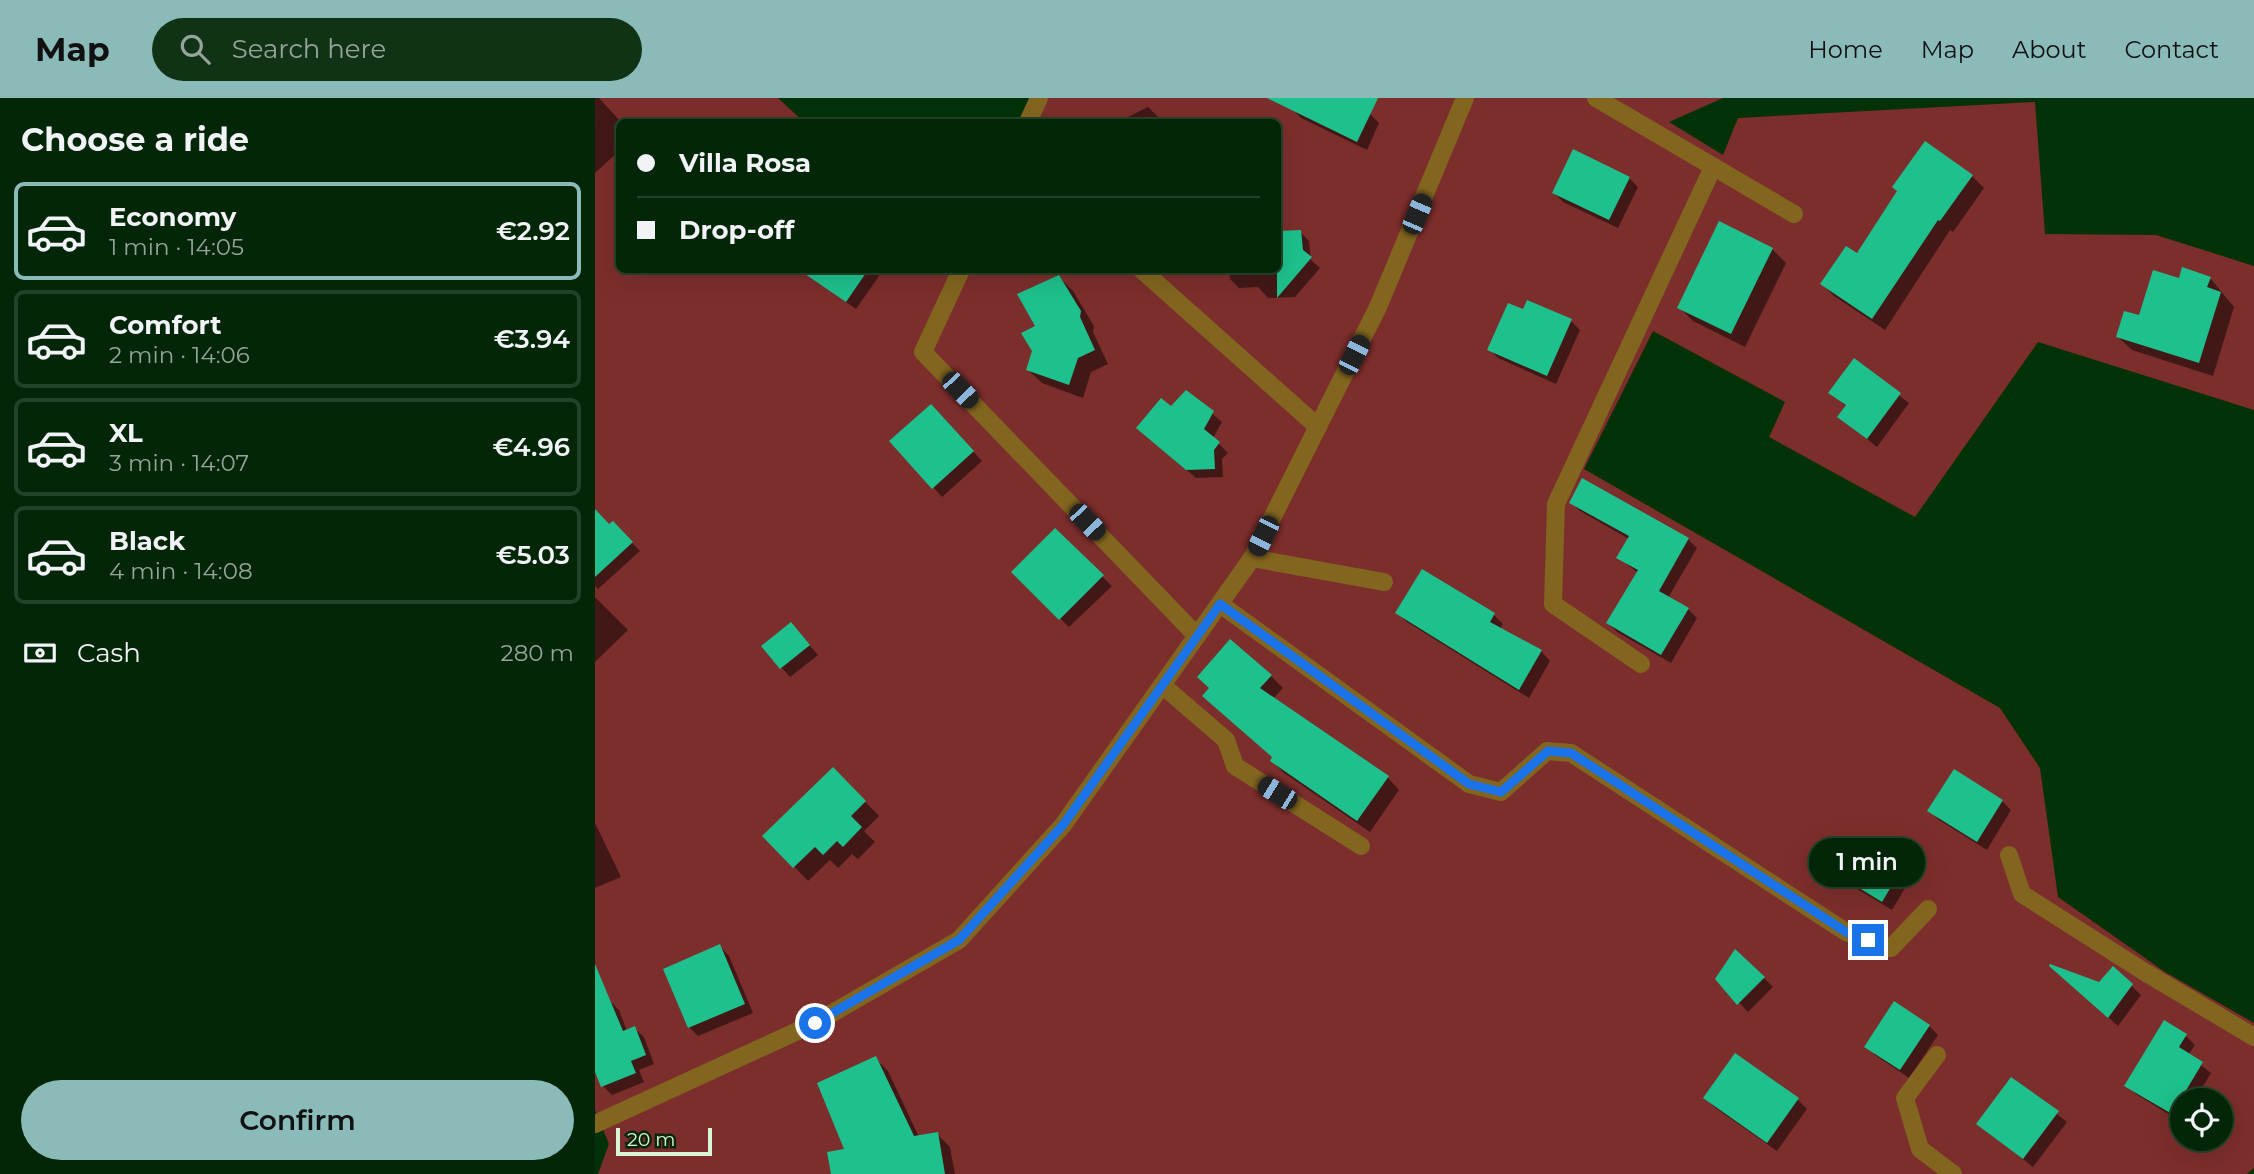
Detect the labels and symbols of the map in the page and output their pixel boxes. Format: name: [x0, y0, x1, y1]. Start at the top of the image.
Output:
car: [1400, 191, 1435, 237]
car: [1336, 332, 1373, 378]
car: [938, 368, 983, 412]
car: [1065, 500, 1110, 544]
car: [1245, 513, 1282, 559]
car: [1254, 773, 1301, 813]
callout: 1 min: [1810, 838, 1926, 888]
route end: [1852, 924, 1884, 956]
route start: [799, 1007, 831, 1039]
scale bar: [616, 1125, 712, 1157]

